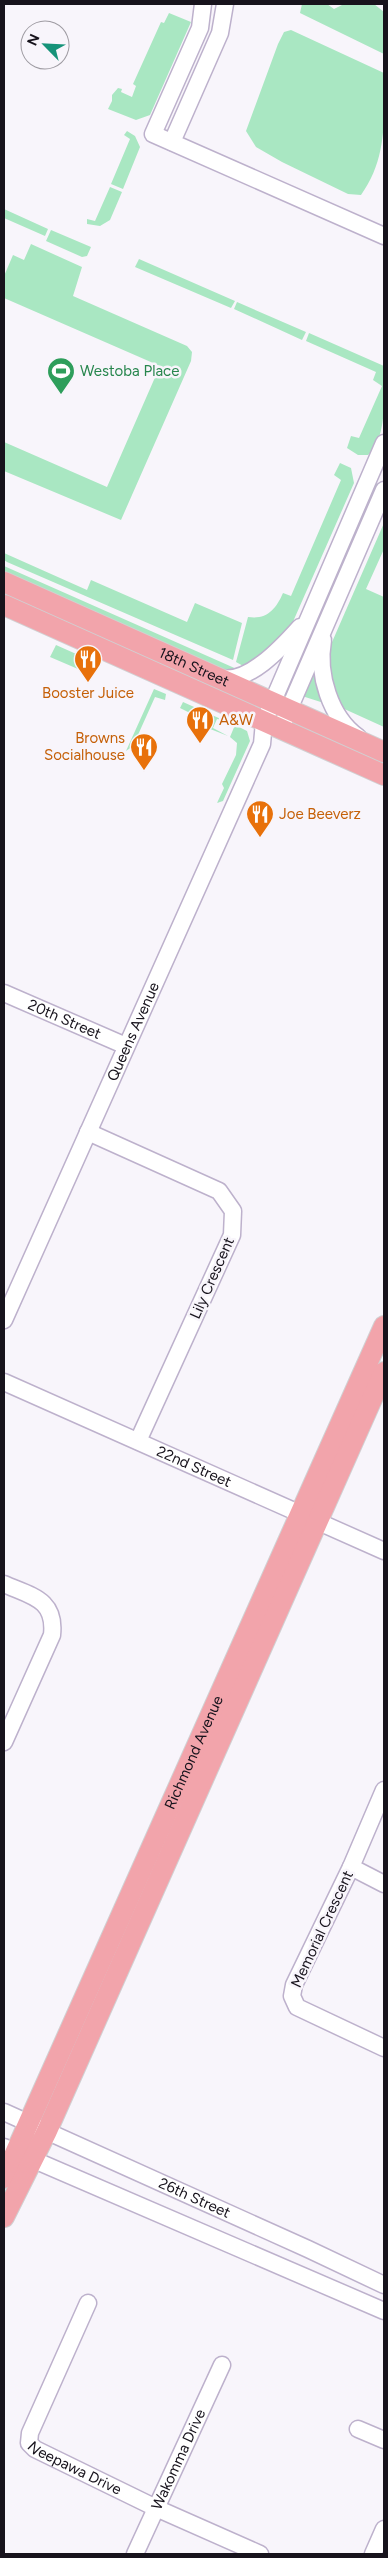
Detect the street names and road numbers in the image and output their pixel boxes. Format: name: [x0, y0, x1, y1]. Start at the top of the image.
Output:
street label: 18th Street: [156, 643, 232, 691]
street label: Queens Avenue: [103, 979, 163, 1084]
street label: 20th Street: [25, 996, 104, 1043]
street label: Lily Crescent: [186, 1234, 238, 1322]
street label: 22nd Street: [154, 1442, 234, 1491]
street label: Richmond Avenue: [161, 1693, 227, 1812]
street label: Memorial Crescent: [287, 1867, 357, 1990]
street label: 26th Street: [156, 2174, 234, 2222]
street label: Wakomma Drive: [148, 2406, 209, 2513]
street label: Neepawa Drive: [24, 2438, 125, 2499]

